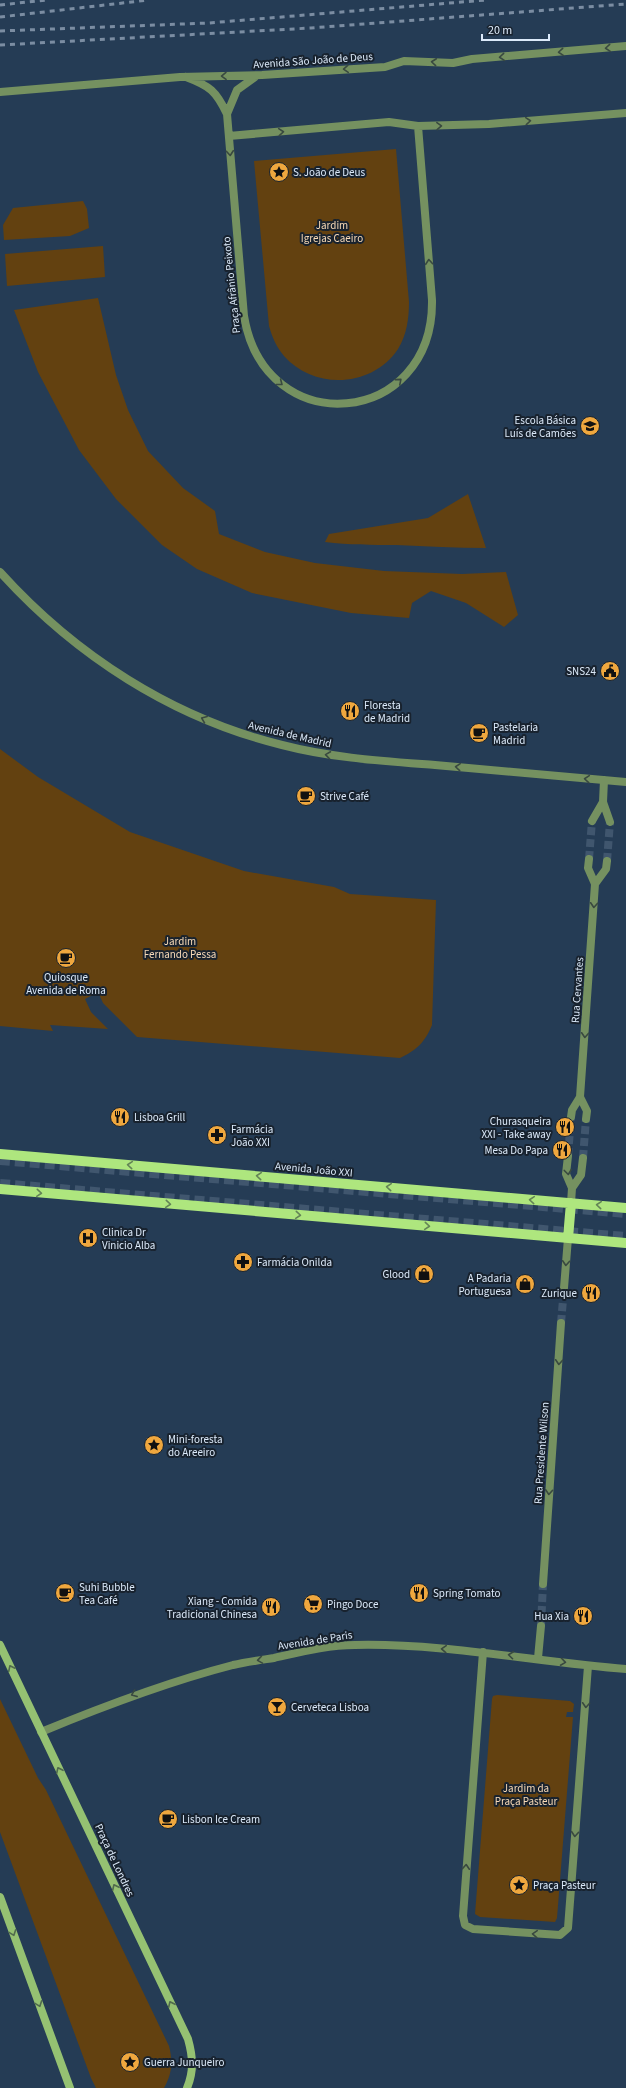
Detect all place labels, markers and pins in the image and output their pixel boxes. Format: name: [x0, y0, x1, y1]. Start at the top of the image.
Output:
place icon: S. João de Deus: [268, 161, 290, 183]
place label: S. João de Deus: [293, 165, 366, 180]
place label: Escola Básica Luís de Camões: [505, 413, 576, 441]
school or university icon: Escola Básica Luís de Camões: [579, 415, 601, 437]
public building icon: SNS24: [599, 660, 621, 682]
place label: SNS24: [566, 664, 597, 679]
place label: Floresta de Madrid: [364, 698, 410, 726]
restaurant icon: Floresta de Madrid: [339, 700, 361, 722]
place label: Pastelaria Madrid: [493, 720, 538, 748]
cafe icon: Pastelaria Madrid: [468, 722, 490, 744]
cafe icon: Strive Café: [295, 785, 317, 807]
place label: Strive Café: [320, 789, 370, 804]
cafe icon: Quiosque Avenida de Roma: [55, 947, 77, 969]
place label: Quiosque Avenida de Roma: [26, 970, 106, 998]
restaurant icon: Lisboa Grill: [109, 1106, 131, 1128]
place label: Lisboa Grill: [134, 1110, 185, 1125]
place label: Churasqueira XXI - Take away: [481, 1114, 551, 1142]
restaurant icon: Churasqueira XXI - Take away: [554, 1116, 576, 1138]
place label: Farmácia João XXI: [231, 1122, 273, 1150]
pharmacy icon: Farmácia João XXI: [206, 1124, 228, 1146]
restaurant icon: Mesa Do Papa: [551, 1139, 573, 1161]
place label: Mesa Do Papa: [484, 1143, 548, 1158]
place label: Clinica Dr Vinicio Alba: [102, 1225, 155, 1253]
hospital icon: Clinica Dr Vinicio Alba: [77, 1227, 99, 1249]
pharmacy icon: Farmácia Onilda: [232, 1251, 254, 1273]
place label: Farmácia Onilda: [257, 1255, 332, 1270]
shop icon: Glood: [413, 1263, 435, 1285]
place label: Glood: [382, 1267, 410, 1282]
place label: A Padaria Portuguesa: [458, 1271, 511, 1299]
shop icon: A Padaria Portuguesa: [514, 1273, 536, 1295]
restaurant icon: Zurique: [580, 1282, 602, 1304]
place label: Zurique: [541, 1286, 578, 1301]
place label: Mini-foresta do Areeiro: [168, 1432, 223, 1460]
place icon: Mini-foresta do Areeiro: [143, 1434, 165, 1456]
place label: Suhi Bubble Tea Café: [79, 1580, 135, 1608]
cafe icon: Suhi Bubble Tea Café: [54, 1582, 76, 1604]
restaurant icon: Spring Tomato: [408, 1582, 430, 1604]
place label: Spring Tomato: [433, 1586, 500, 1601]
supermarket icon: Pingo Doce: [302, 1593, 324, 1615]
place label: Xiang - Comida Tradicional Chinesa: [167, 1594, 257, 1622]
restaurant icon: Xiang - Comida Tradicional Chinesa: [260, 1596, 282, 1618]
place label: Pingo Doce: [327, 1597, 379, 1612]
restaurant icon: Hua Xia: [572, 1605, 594, 1627]
place label: Hua Xia: [534, 1609, 569, 1624]
bar icon: Cerveteca Lisboa: [266, 1696, 288, 1718]
place label: Cerveteca Lisboa: [291, 1700, 369, 1715]
cafe icon: Lisbon Ice Cream: [157, 1808, 179, 1830]
place label: Lisbon Ice Cream: [182, 1812, 260, 1827]
place icon: Praça Pasteur: [508, 1874, 530, 1896]
place label: Praça Pasteur: [533, 1878, 596, 1893]
place icon: Guerra Junqueiro: [119, 2051, 141, 2073]
place label: Guerra Junqueiro: [144, 2055, 225, 2070]

